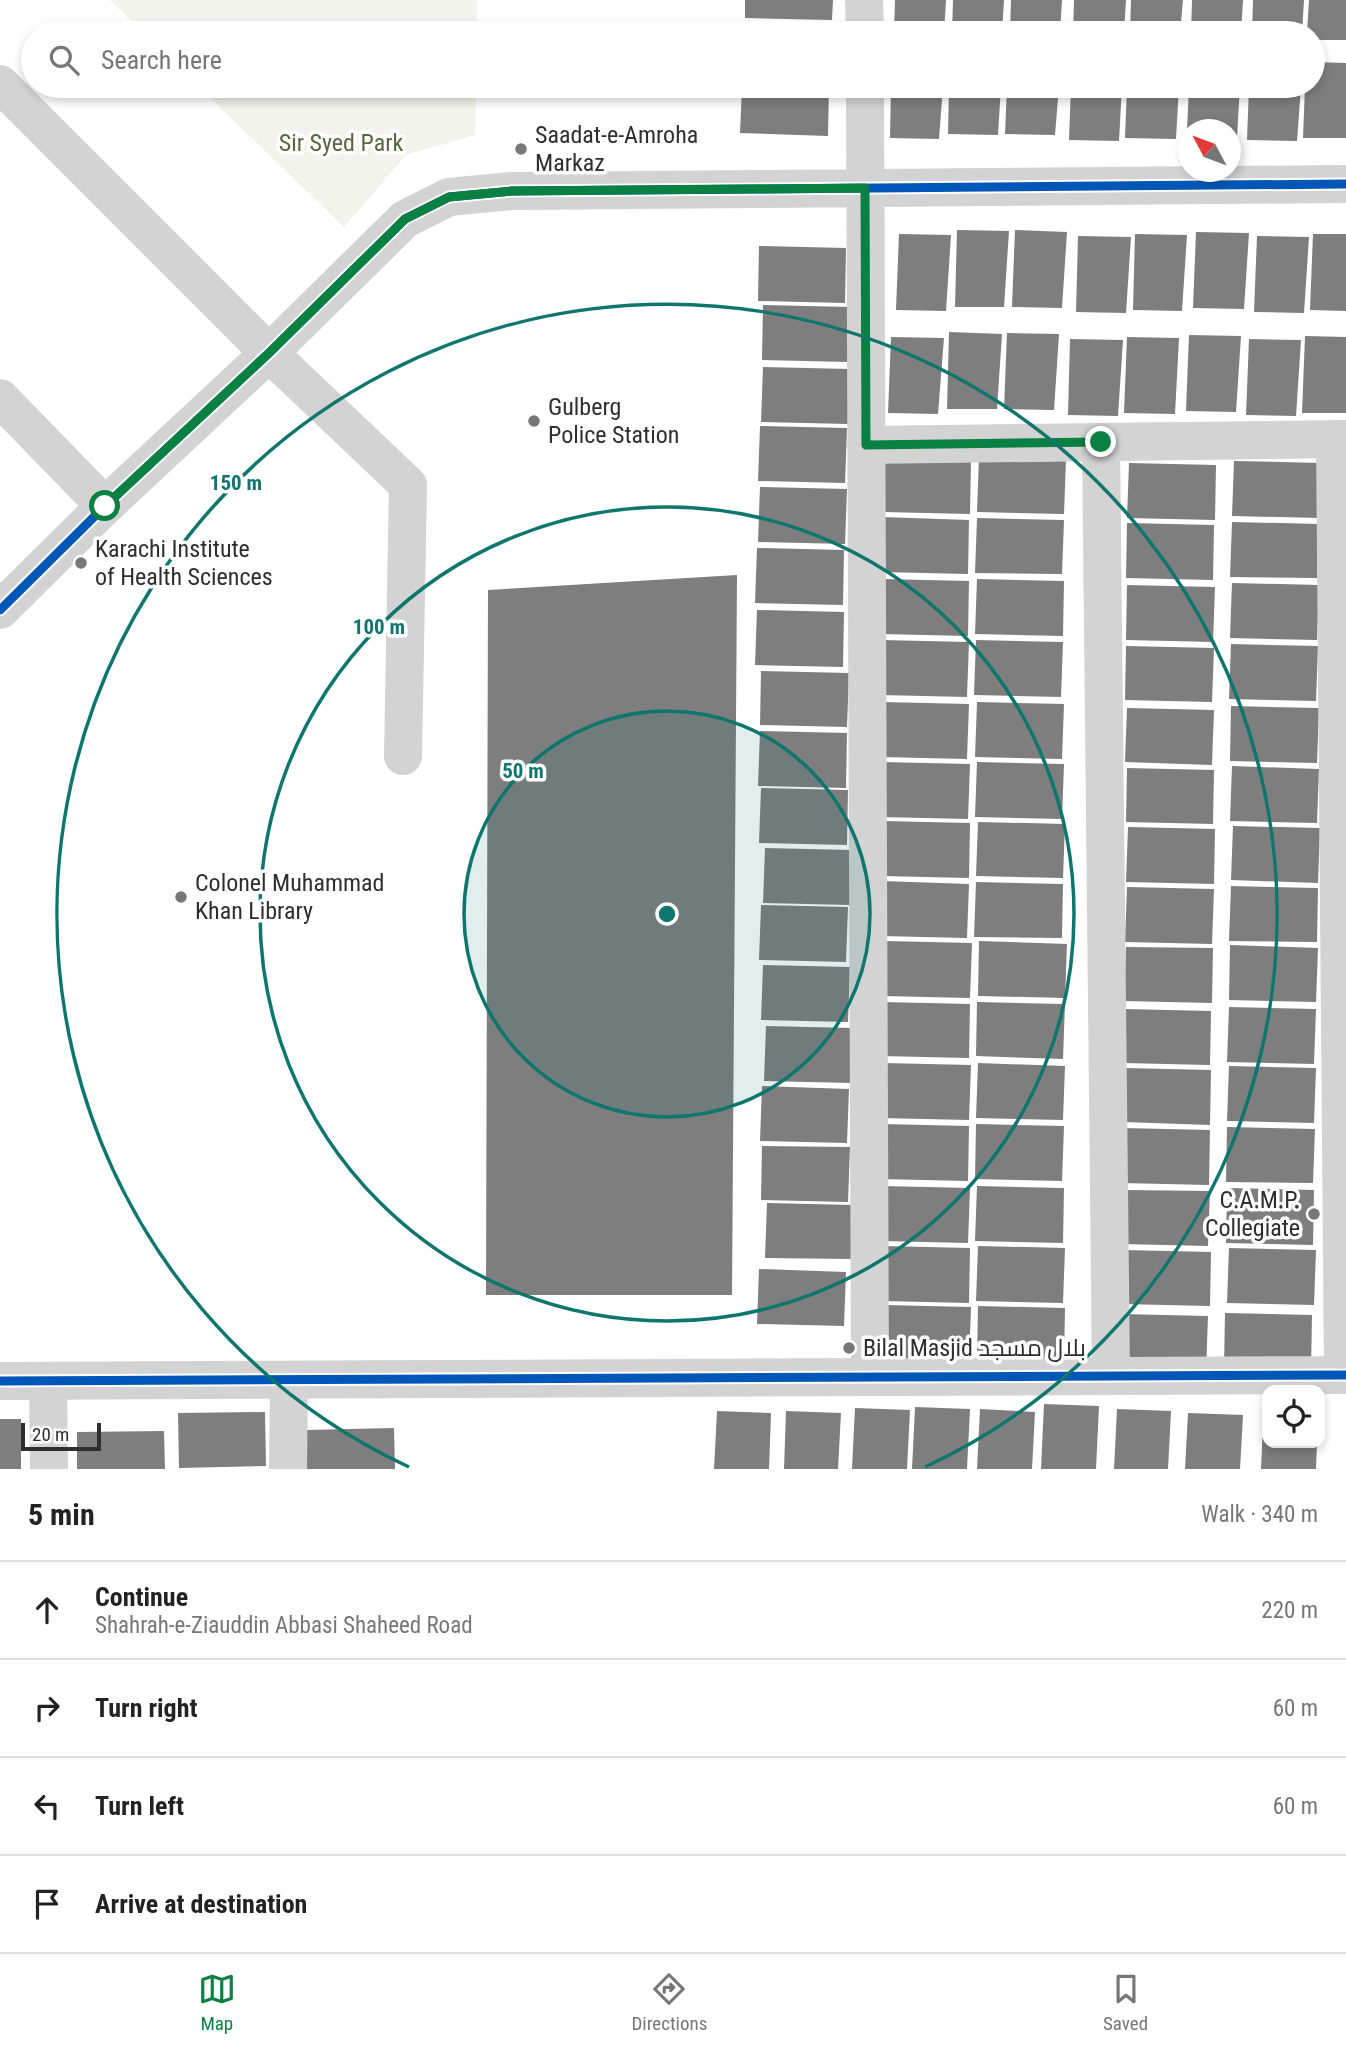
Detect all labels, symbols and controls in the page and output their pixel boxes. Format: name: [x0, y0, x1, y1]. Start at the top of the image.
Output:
search box: [21, 21, 1325, 98]
icon: search: [45, 41, 83, 79]
text: Search here: [101, 45, 222, 75]
north arrow: [1178, 119, 1241, 182]
place label: Saadat-e-Amroha Markaz: [535, 121, 698, 177]
park label: Sir Syed Park: [279, 129, 403, 157]
marker: Saadat-e-Amroha Markaz: [513, 141, 529, 157]
place label: Gulberg Police Station: [548, 393, 679, 449]
marker: Gulberg Police Station: [526, 413, 542, 429]
route end: [1085, 426, 1116, 457]
text: 150 m: [210, 471, 262, 495]
route start: [89, 490, 120, 521]
place label: Karachi Institute of Health Sciences: [95, 535, 273, 591]
marker: Karachi Institute of Health Sciences: [73, 555, 89, 571]
text: 100 m: [353, 615, 405, 639]
text: 50 m: [502, 759, 544, 783]
place label: Colonel Muhammad Khan Library: [195, 869, 384, 925]
marker: Colonel Muhammad Khan Library: [173, 889, 189, 905]
centre of rings: [655, 902, 679, 926]
place label: C.A.M.P. Collegiate: [1205, 1186, 1300, 1242]
marker: C.A.M.P. Collegiate: [1306, 1206, 1322, 1222]
place label: Bilal Masjid بلال مسجد: [863, 1334, 1086, 1362]
marker: Bilal Masjid بلال مسجد: [841, 1340, 857, 1356]
map controls: [1262, 1385, 1325, 1448]
button: locate: [1262, 1385, 1325, 1448]
scale bar: [21, 1420, 102, 1452]
text: 20 m: [32, 1423, 69, 1446]
text: 5 min: [28, 1497, 95, 1532]
text: Walk · 340 m: [1201, 1501, 1318, 1528]
text: Continue: [95, 1582, 188, 1612]
icon: ahead: [28, 1591, 66, 1629]
text: 220 m: [1261, 1597, 1318, 1624]
text: Shahrah-e-Ziauddin Abbasi Shaheed Road: [95, 1612, 473, 1639]
icon: right: [28, 1689, 66, 1727]
text: Turn right: [95, 1693, 197, 1723]
text: 60 m: [1273, 1695, 1318, 1722]
icon: left: [28, 1787, 66, 1825]
text: Turn left: [95, 1791, 184, 1821]
text: 60 m: [1273, 1793, 1318, 1820]
icon: arrive: [28, 1885, 66, 1923]
text: Arrive at destination: [95, 1889, 307, 1919]
tab: Map: [198, 1970, 236, 2035]
tab: Directions: [631, 1970, 707, 2035]
tab: Saved: [1103, 1970, 1148, 2035]

